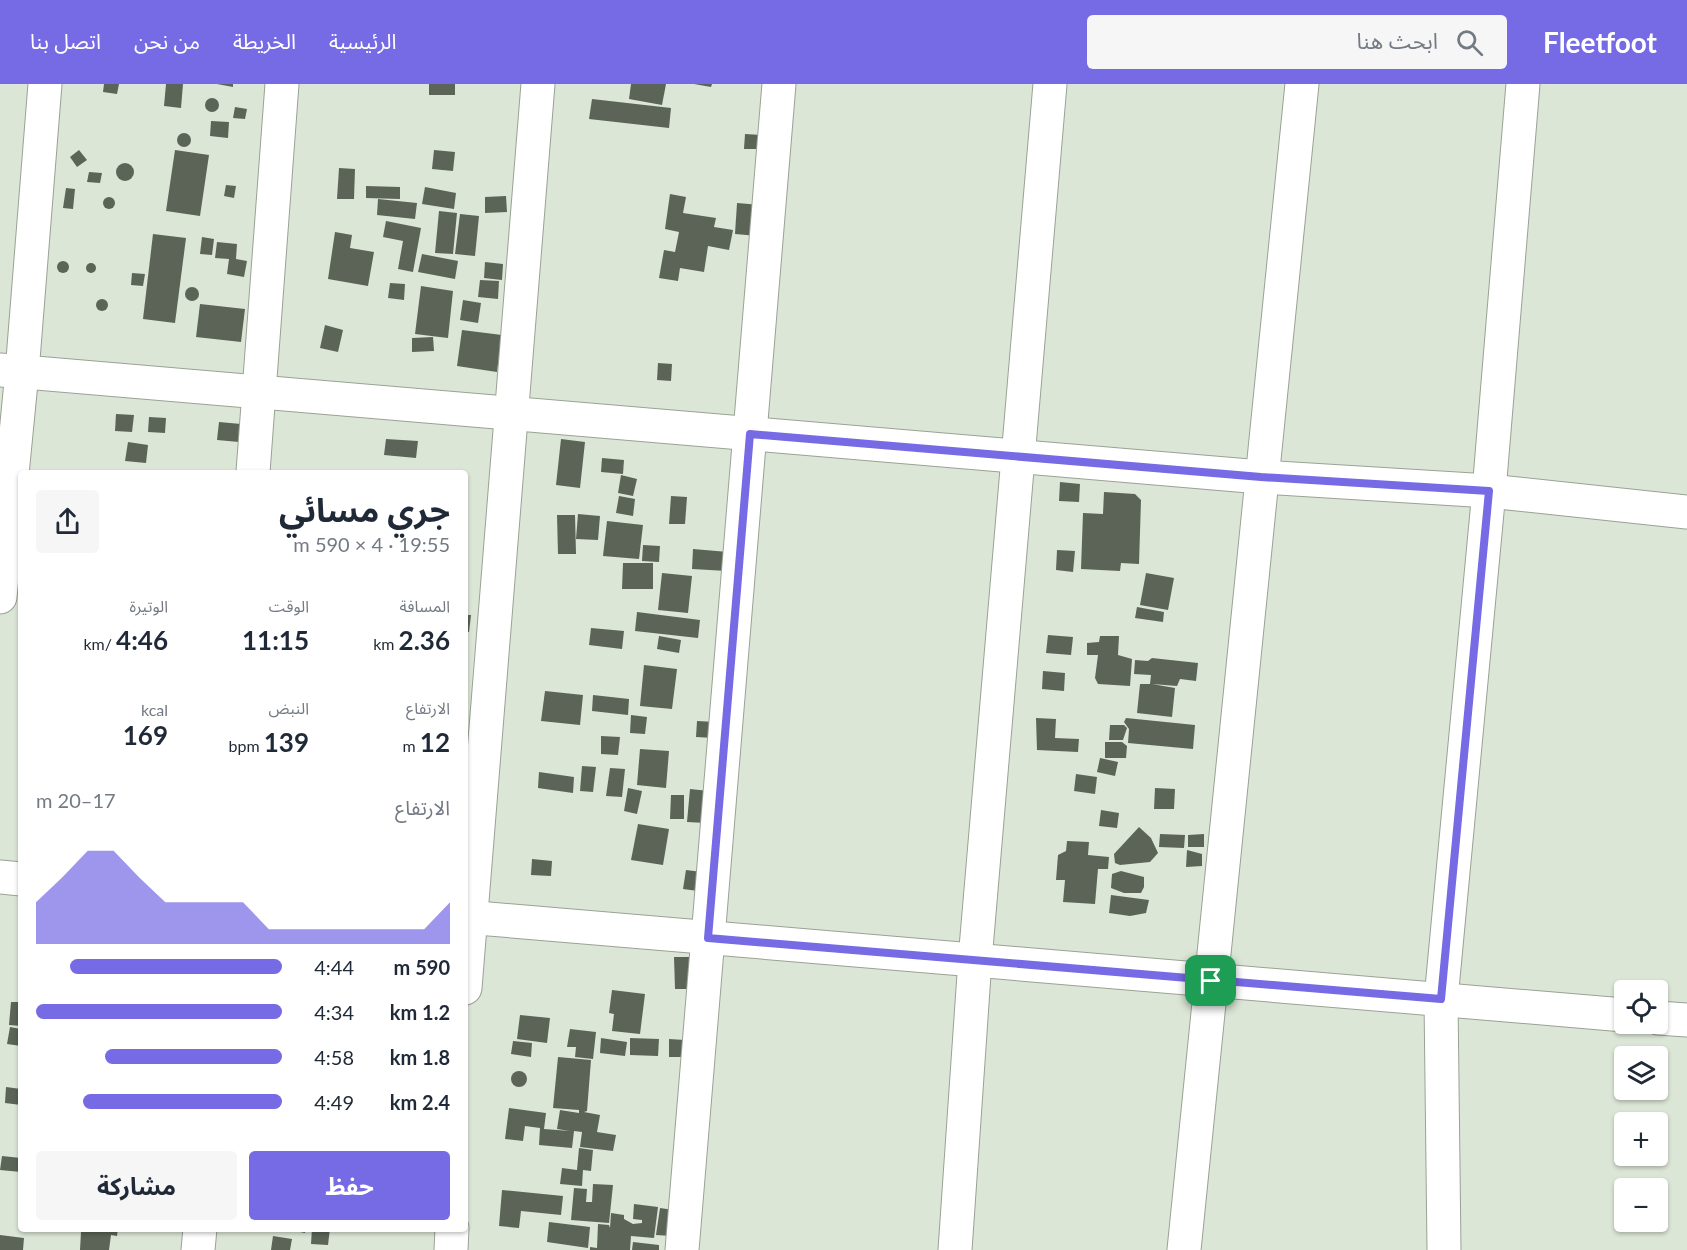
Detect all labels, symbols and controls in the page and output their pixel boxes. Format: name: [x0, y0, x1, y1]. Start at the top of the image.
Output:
search box: [1087, 15, 1507, 69]
text: Fleetfoot: [1543, 25, 1657, 59]
icon: search: [1453, 26, 1486, 59]
text: ابحث هنا: [1357, 27, 1438, 54]
text: اتصل بنا: [30, 28, 101, 53]
text: من نحن: [134, 28, 200, 53]
text: الخريطة: [233, 28, 296, 53]
text: الرئيسية: [329, 28, 396, 53]
text: جري مسائي: [279, 489, 450, 529]
button: share: [36, 490, 99, 553]
text: 19:55 · 4 × 590 m: [293, 532, 450, 556]
text: الوتيرة: [130, 596, 168, 615]
text: الوقت: [269, 596, 309, 615]
text: المسافة: [400, 596, 450, 615]
text: 4:46: [116, 624, 168, 656]
text: 11:15: [242, 624, 309, 656]
text: 2.36: [399, 624, 450, 656]
text: /km: [83, 634, 116, 653]
text: km: [373, 634, 399, 653]
text: النبض: [268, 698, 309, 717]
text: الارتفاع: [406, 698, 450, 717]
text: kcal: [141, 700, 168, 719]
text: 169: [123, 719, 168, 751]
text: 139: [264, 726, 309, 758]
text: 12: [420, 726, 450, 758]
text: bpm: [229, 736, 264, 755]
text: m: [403, 736, 420, 755]
text: 17–20 m: [36, 788, 116, 812]
text: الارتفاع: [395, 795, 450, 819]
text: 4:44: [314, 955, 354, 979]
text: 590 m: [394, 955, 450, 979]
pin: [1185, 955, 1236, 1006]
icon: arrive: [1194, 964, 1227, 997]
map controls: [1614, 980, 1668, 1232]
button: locate: [1614, 980, 1668, 1034]
text: 4:34: [314, 1000, 354, 1024]
text: 1.2 km: [390, 1000, 450, 1024]
text: 4:58: [314, 1045, 354, 1069]
text: 1.8 km: [390, 1045, 450, 1069]
button: layers: [1614, 1046, 1668, 1100]
text: 4:49: [314, 1090, 354, 1114]
text: 2.4 km: [390, 1090, 450, 1114]
button: +: [1614, 1112, 1668, 1166]
button: مشاركة: [36, 1151, 237, 1220]
button: حفظ: [249, 1151, 450, 1220]
button: −: [1614, 1178, 1668, 1232]

